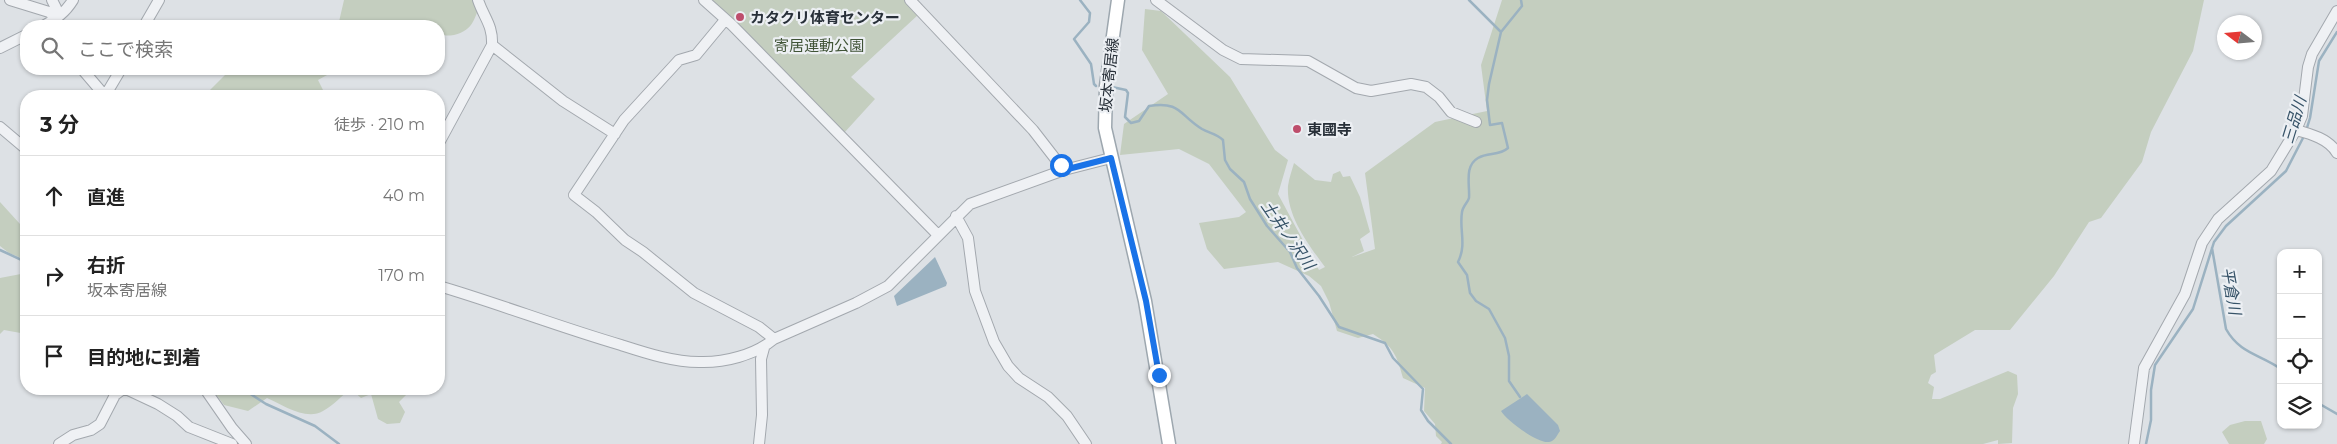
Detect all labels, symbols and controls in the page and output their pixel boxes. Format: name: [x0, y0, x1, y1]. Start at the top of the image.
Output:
place label: カタクリ体育センター: [750, 8, 900, 27]
marker: カタクリ体育センター: [734, 11, 746, 23]
north arrow: [2217, 15, 2262, 60]
search box: [20, 20, 445, 75]
icon: search: [38, 34, 66, 62]
park label: 寄居運動公園: [774, 36, 864, 55]
street label: 坂本寄居線: [1096, 37, 1122, 113]
text: ここで検索: [78, 38, 173, 61]
water label: 三品川: [2278, 92, 2311, 146]
text: 3 分: [40, 112, 79, 137]
text: 徒歩 · 210 m: [334, 115, 425, 134]
place label: 東國寺: [1307, 120, 1352, 139]
marker: 東國寺: [1291, 123, 1303, 135]
route start: [1050, 154, 1073, 177]
icon: ahead: [40, 182, 68, 210]
text: 直進: [87, 186, 125, 209]
text: 40 m: [383, 186, 425, 205]
water label: 土井ノ沢川: [1257, 197, 1320, 275]
map controls: [2277, 249, 2322, 429]
button: +: [2277, 249, 2322, 294]
text: 右折: [87, 254, 125, 277]
icon: right: [40, 262, 68, 290]
text: 170 m: [378, 266, 425, 285]
water label: 平倉川: [2217, 266, 2245, 318]
text: 坂本寄居線: [87, 281, 167, 300]
button: −: [2277, 294, 2322, 339]
button: locate: [2277, 339, 2322, 384]
icon: arrive: [40, 342, 68, 370]
text: 目的地に到着: [87, 346, 201, 369]
route end: [1148, 364, 1171, 387]
button: layers: [2277, 384, 2322, 429]

